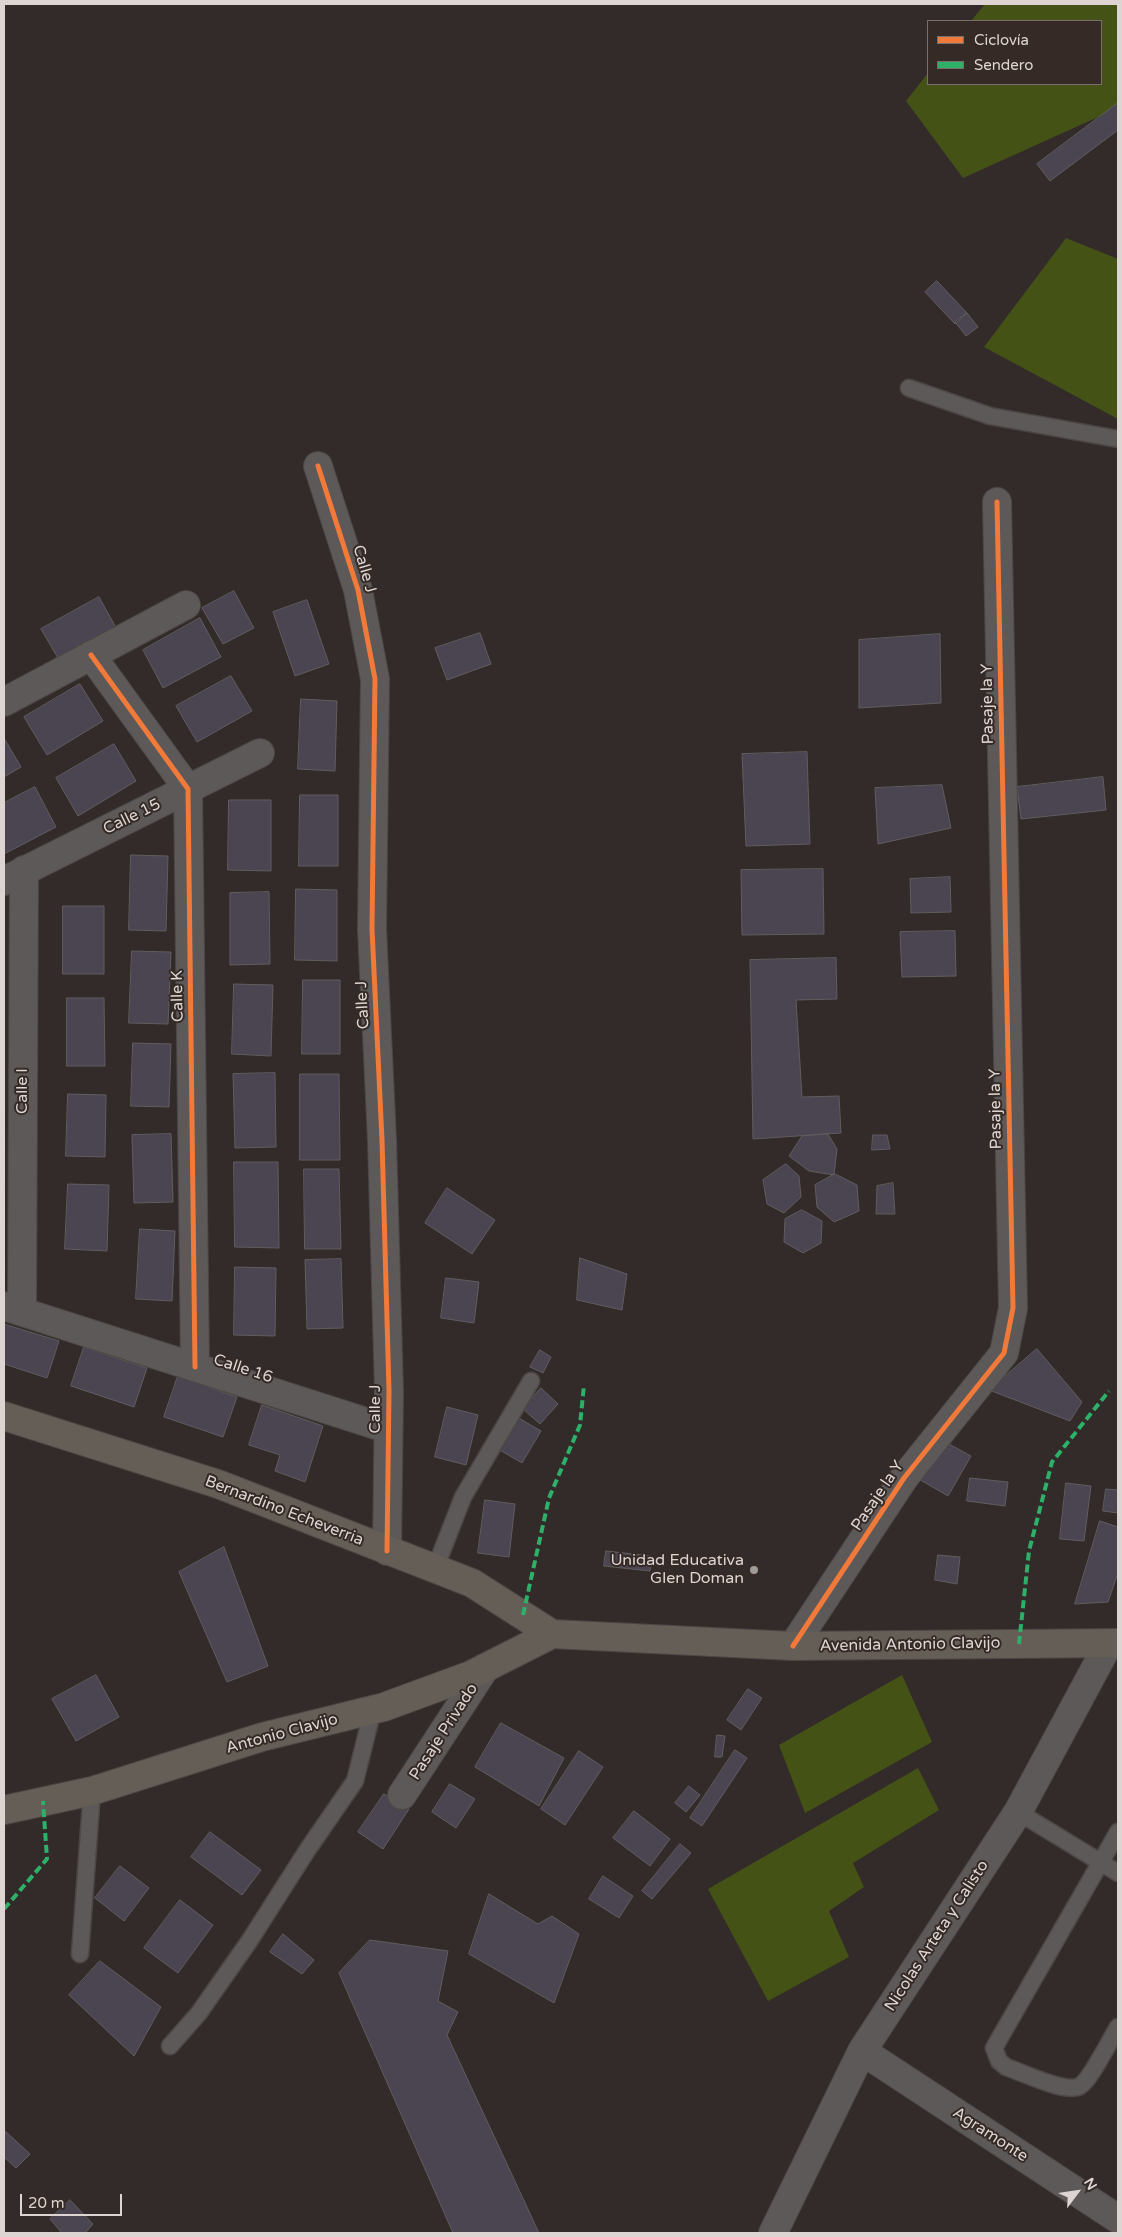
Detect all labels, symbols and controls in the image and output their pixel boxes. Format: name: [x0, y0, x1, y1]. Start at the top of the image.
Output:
legend: [927, 20, 1102, 85]
text: Ciclovía: [974, 31, 1029, 49]
text: Sendero: [974, 56, 1033, 74]
street label: Calle J: [348, 543, 380, 595]
street label: Pasaje la Y: [978, 664, 998, 744]
street label: Calle 15: [100, 795, 164, 839]
street label: Calle K: [168, 970, 188, 1022]
street label: Calle J: [352, 980, 374, 1030]
street label: Calle I: [13, 1068, 33, 1114]
street label: Pasaje la Y: [986, 1069, 1006, 1149]
street label: Calle 16: [211, 1350, 275, 1388]
street label: Calle J: [366, 1385, 386, 1433]
street label: Pasaje la Y: [847, 1457, 909, 1535]
street label: Bernardino Echeverria: [202, 1472, 366, 1550]
place label: Unidad Educativa Glen Doman: [610, 1551, 744, 1589]
marker: Unidad Educativa Glen Doman: [748, 1564, 760, 1576]
street label: Avenida Antonio Clavijo: [819, 1634, 1001, 1656]
street label: Pasaje Privado: [406, 1680, 482, 1784]
street label: Antonio Clavijo: [224, 1710, 340, 1758]
street label: Nicolas Arteta y Calisto: [881, 1857, 993, 2015]
street label: Agramonte: [949, 2104, 1031, 2166]
north arrow: [1052, 2167, 1102, 2217]
text: N: [1080, 2175, 1100, 2193]
scale bar: [22, 2184, 125, 2216]
text: 20 m: [28, 2194, 65, 2212]

